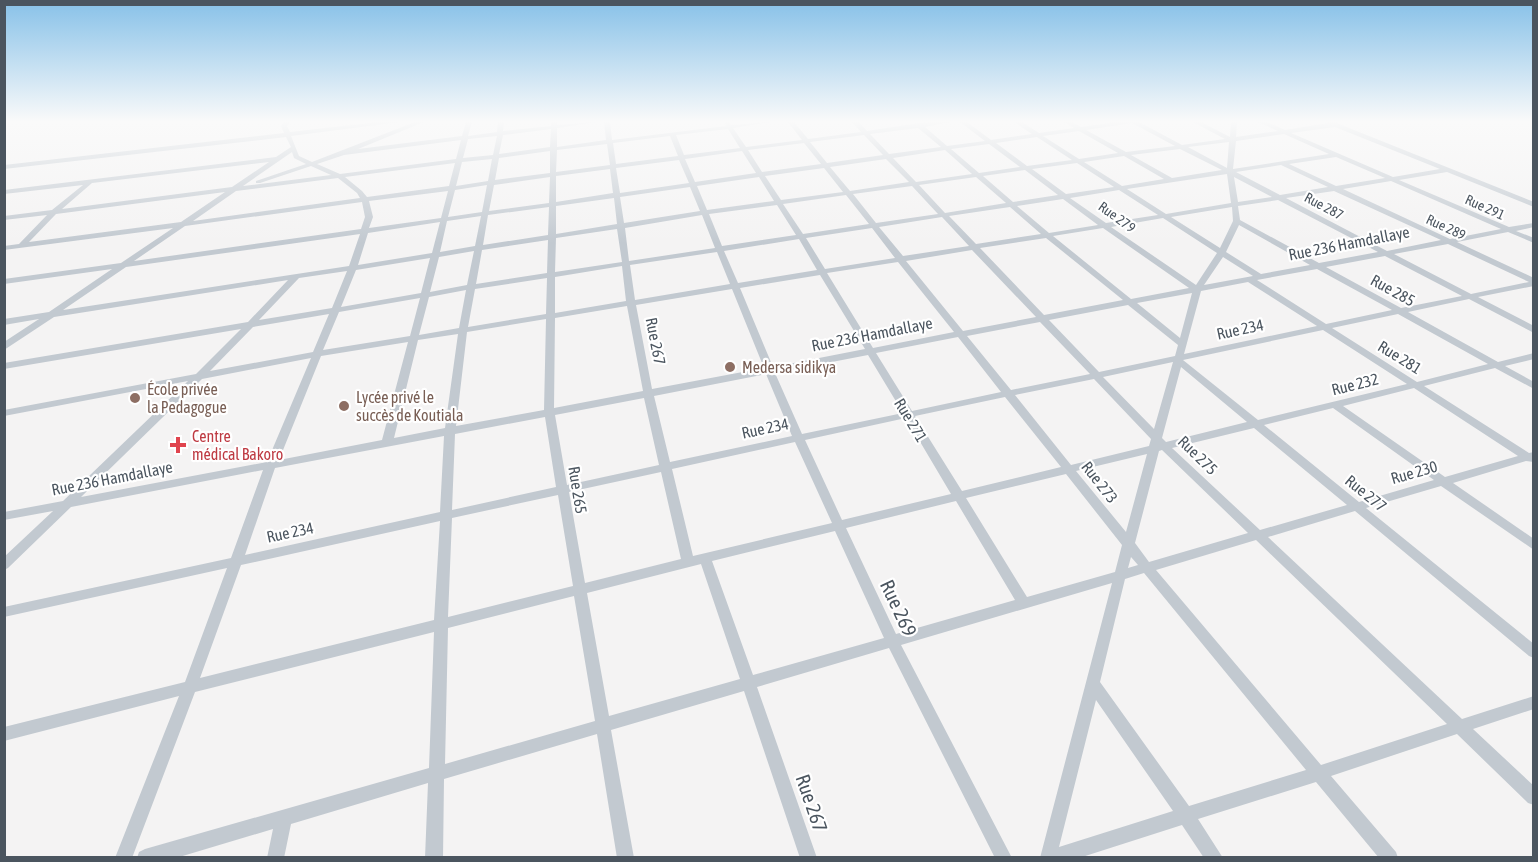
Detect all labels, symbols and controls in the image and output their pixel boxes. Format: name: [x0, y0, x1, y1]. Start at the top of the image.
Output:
street label: Rue 287: [1302, 189, 1346, 223]
street label: Rue 291: [1463, 191, 1507, 223]
street label: Rue 279: [1095, 198, 1139, 236]
street label: Rue 289: [1424, 211, 1468, 243]
street label: Rue 236 Hamdallaye: [1287, 222, 1411, 265]
street label: Rue 285: [1368, 271, 1418, 309]
street label: Rue 236 Hamdallaye: [810, 313, 934, 356]
street label: Rue 234: [1215, 315, 1265, 343]
street label: Rue 267: [643, 316, 669, 366]
street label: Rue 281: [1375, 337, 1425, 377]
place label: Medersa sidikya: [742, 358, 836, 377]
marker: Medersa sidikya: [723, 360, 737, 374]
street label: Rue 232: [1330, 369, 1380, 399]
place label: École privée la Pedagogue: [147, 380, 227, 417]
place label: Lycée privé le succès de Koutiala: [356, 388, 464, 424]
marker: École privée la Pedagogue: [128, 391, 142, 405]
street label: Rue 271: [891, 395, 931, 445]
marker: Lycée privé le succès de Koutiala: [337, 399, 351, 413]
street label: Rue 234: [740, 414, 790, 442]
place label: Centre médical Bakoro: [192, 427, 283, 463]
street label: Rue 275: [1175, 432, 1221, 478]
marker: Centre médical Bakoro: [169, 436, 187, 454]
street label: Rue 236 Hamdallaye: [50, 457, 174, 500]
street label: Rue 230: [1389, 457, 1439, 487]
street label: Rue 273: [1078, 458, 1122, 506]
street label: Rue 265: [565, 465, 591, 515]
street label: Rue 277: [1342, 471, 1390, 515]
street label: Rue 234: [265, 518, 315, 546]
street label: Rue 269: [876, 576, 922, 640]
street label: Rue 267: [791, 771, 833, 835]

